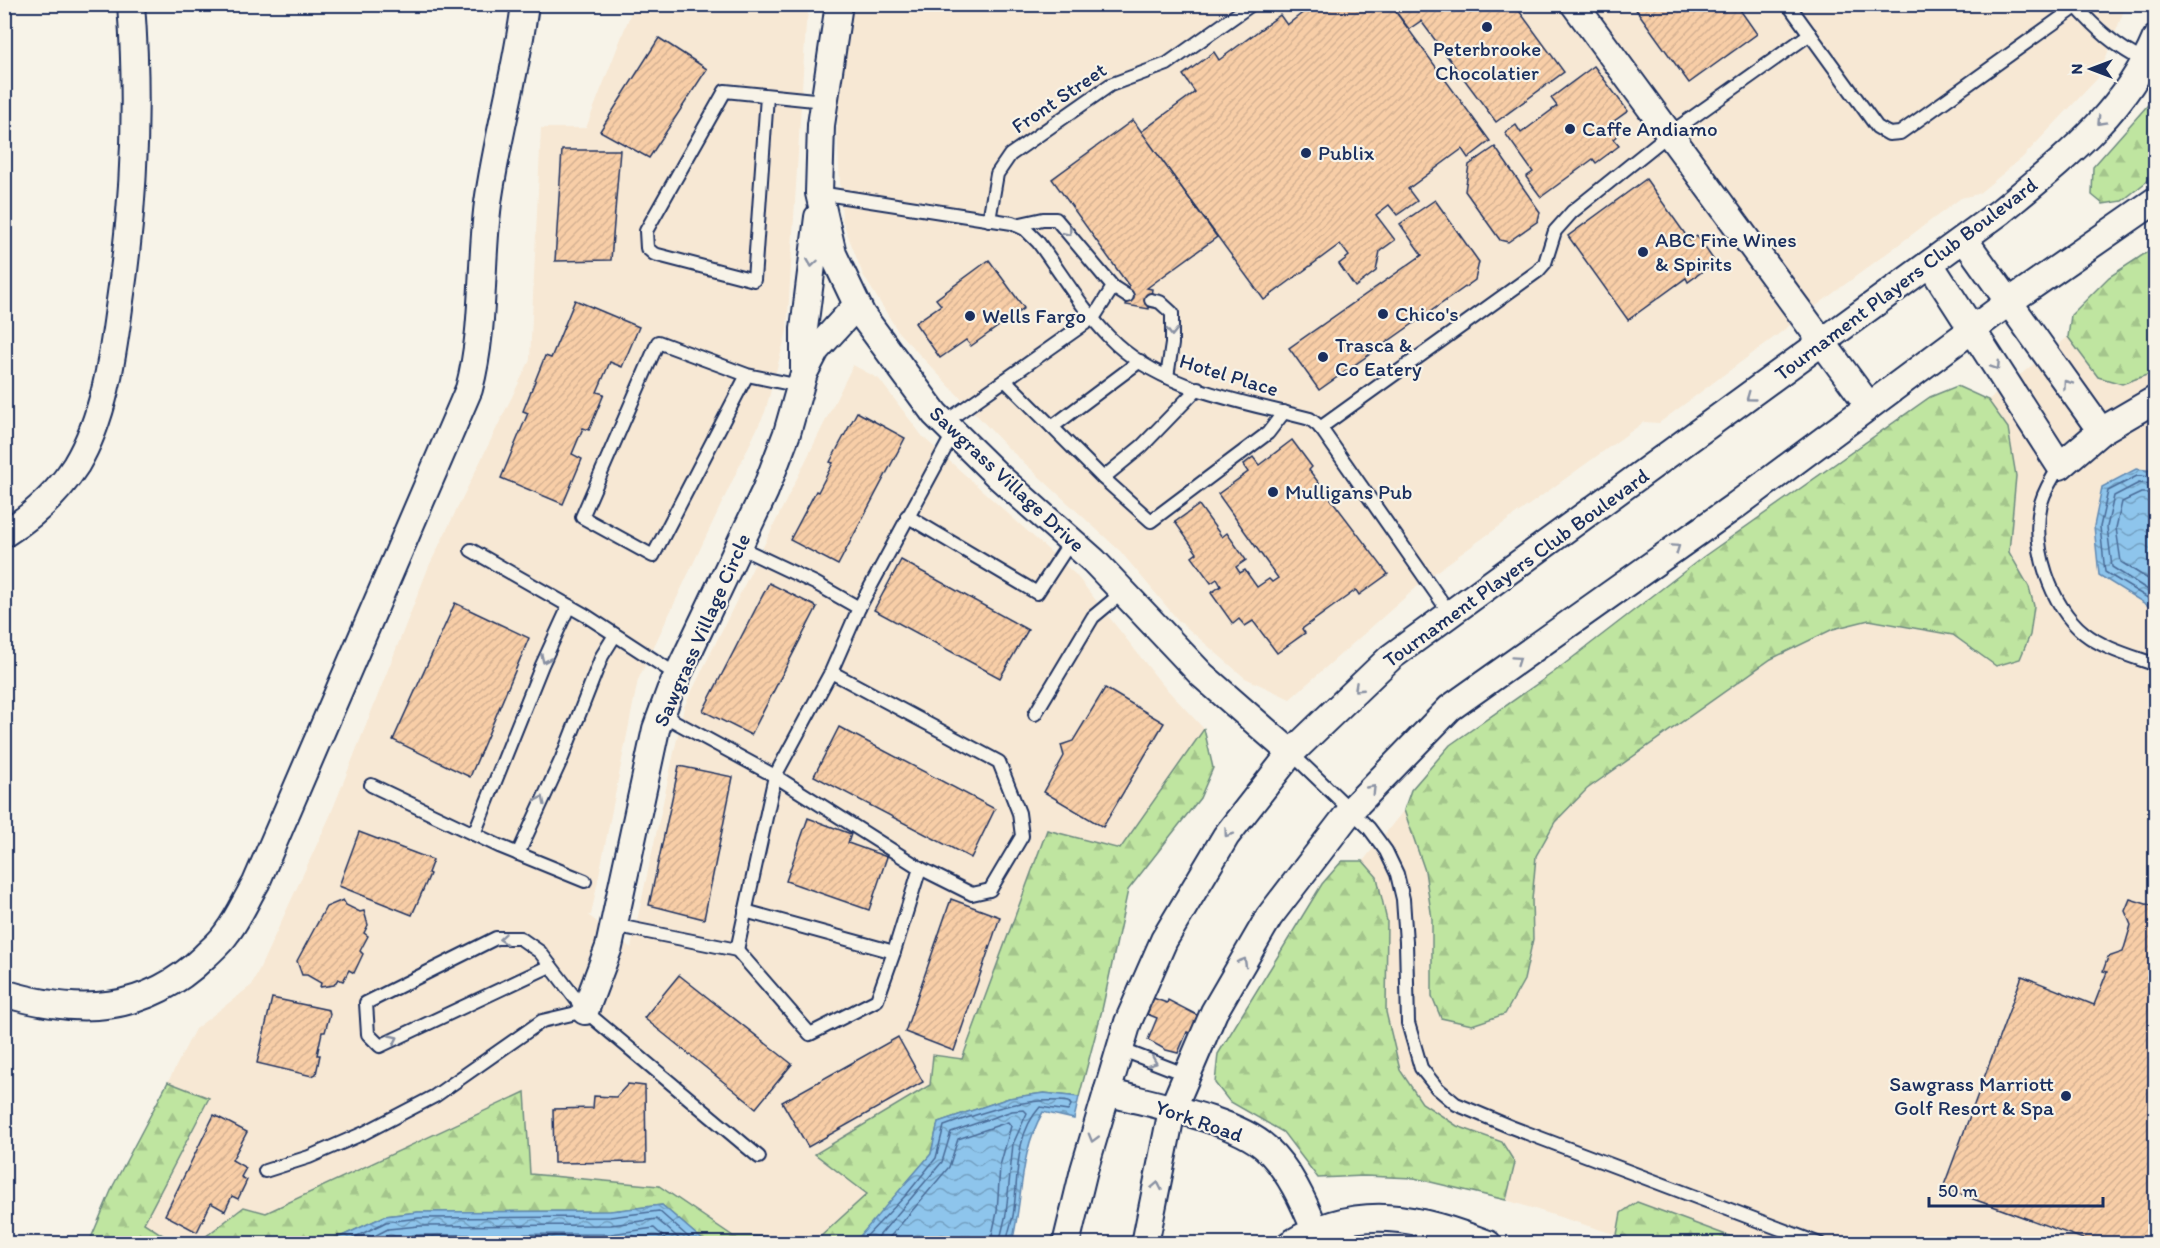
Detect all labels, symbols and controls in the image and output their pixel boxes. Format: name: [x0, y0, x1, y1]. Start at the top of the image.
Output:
marker: Peterbrooke Chocolatier: [1480, 20, 1494, 34]
place label: Peterbrooke Chocolatier: [1433, 36, 1541, 85]
north arrow: [2061, 39, 2121, 99]
street label: Front Street: [1007, 57, 1111, 138]
text: N: [2067, 64, 2086, 74]
one-way arrow: [2098, 114, 2109, 125]
place label: Caffe Andiamo: [1582, 116, 1718, 141]
marker: Caffe Andiamo: [1563, 122, 1577, 136]
place label: Publix: [1318, 140, 1375, 165]
marker: Publix: [1299, 146, 1313, 160]
street label: Tournament Players Club Boulevard: [1769, 171, 2042, 386]
one-way arrow: [1061, 225, 1072, 236]
place label: ABC Fine Wines & Spirits: [1655, 227, 1797, 276]
marker: ABC Fine Wines & Spirits: [1636, 245, 1650, 259]
one-way arrow: [807, 258, 819, 267]
place label: Chico's: [1395, 301, 1459, 326]
place label: Wells Fargo: [982, 303, 1086, 328]
marker: Chico's: [1376, 307, 1390, 321]
marker: Wells Fargo: [963, 309, 977, 323]
one-way arrow: [1166, 328, 1179, 337]
place label: Trasca & Co Eatery: [1335, 332, 1422, 381]
street label: Hotel Place: [1177, 348, 1282, 401]
marker: Trasca & Co Eatery: [1316, 350, 1330, 364]
one-way arrow: [1989, 359, 2000, 370]
one-way arrow: [2063, 379, 2074, 390]
one-way arrow: [1746, 390, 1757, 401]
street label: Sawgrass Village Drive: [925, 400, 1090, 557]
street label: Tournament Players Club Boulevard: [1378, 462, 1654, 672]
place label: Mulligans Pub: [1285, 479, 1413, 504]
marker: Mulligans Pub: [1266, 485, 1280, 499]
street label: Sawgrass Village Circle: [648, 529, 755, 730]
one-way arrow: [1669, 544, 1680, 555]
one-way arrow: [540, 653, 552, 664]
one-way arrow: [1510, 656, 1521, 667]
one-way arrow: [1354, 681, 1364, 692]
one-way arrow: [1364, 786, 1375, 797]
one-way arrow: [534, 796, 546, 807]
one-way arrow: [1225, 827, 1236, 838]
one-way arrow: [498, 932, 508, 945]
one-way arrow: [1236, 958, 1247, 968]
one-way arrow: [388, 1034, 399, 1046]
one-way arrow: [1147, 1055, 1158, 1067]
place label: Sawgrass Marriott Golf Resort & Spa: [1889, 1071, 2054, 1120]
marker: Sawgrass Marriott Golf Resort & Spa: [2059, 1089, 2073, 1103]
street label: York Road: [1152, 1094, 1247, 1147]
one-way arrow: [1088, 1132, 1100, 1143]
scale bar: [1929, 1170, 2103, 1208]
text: 50 m: [1938, 1180, 1978, 1202]
one-way arrow: [1150, 1181, 1163, 1191]

